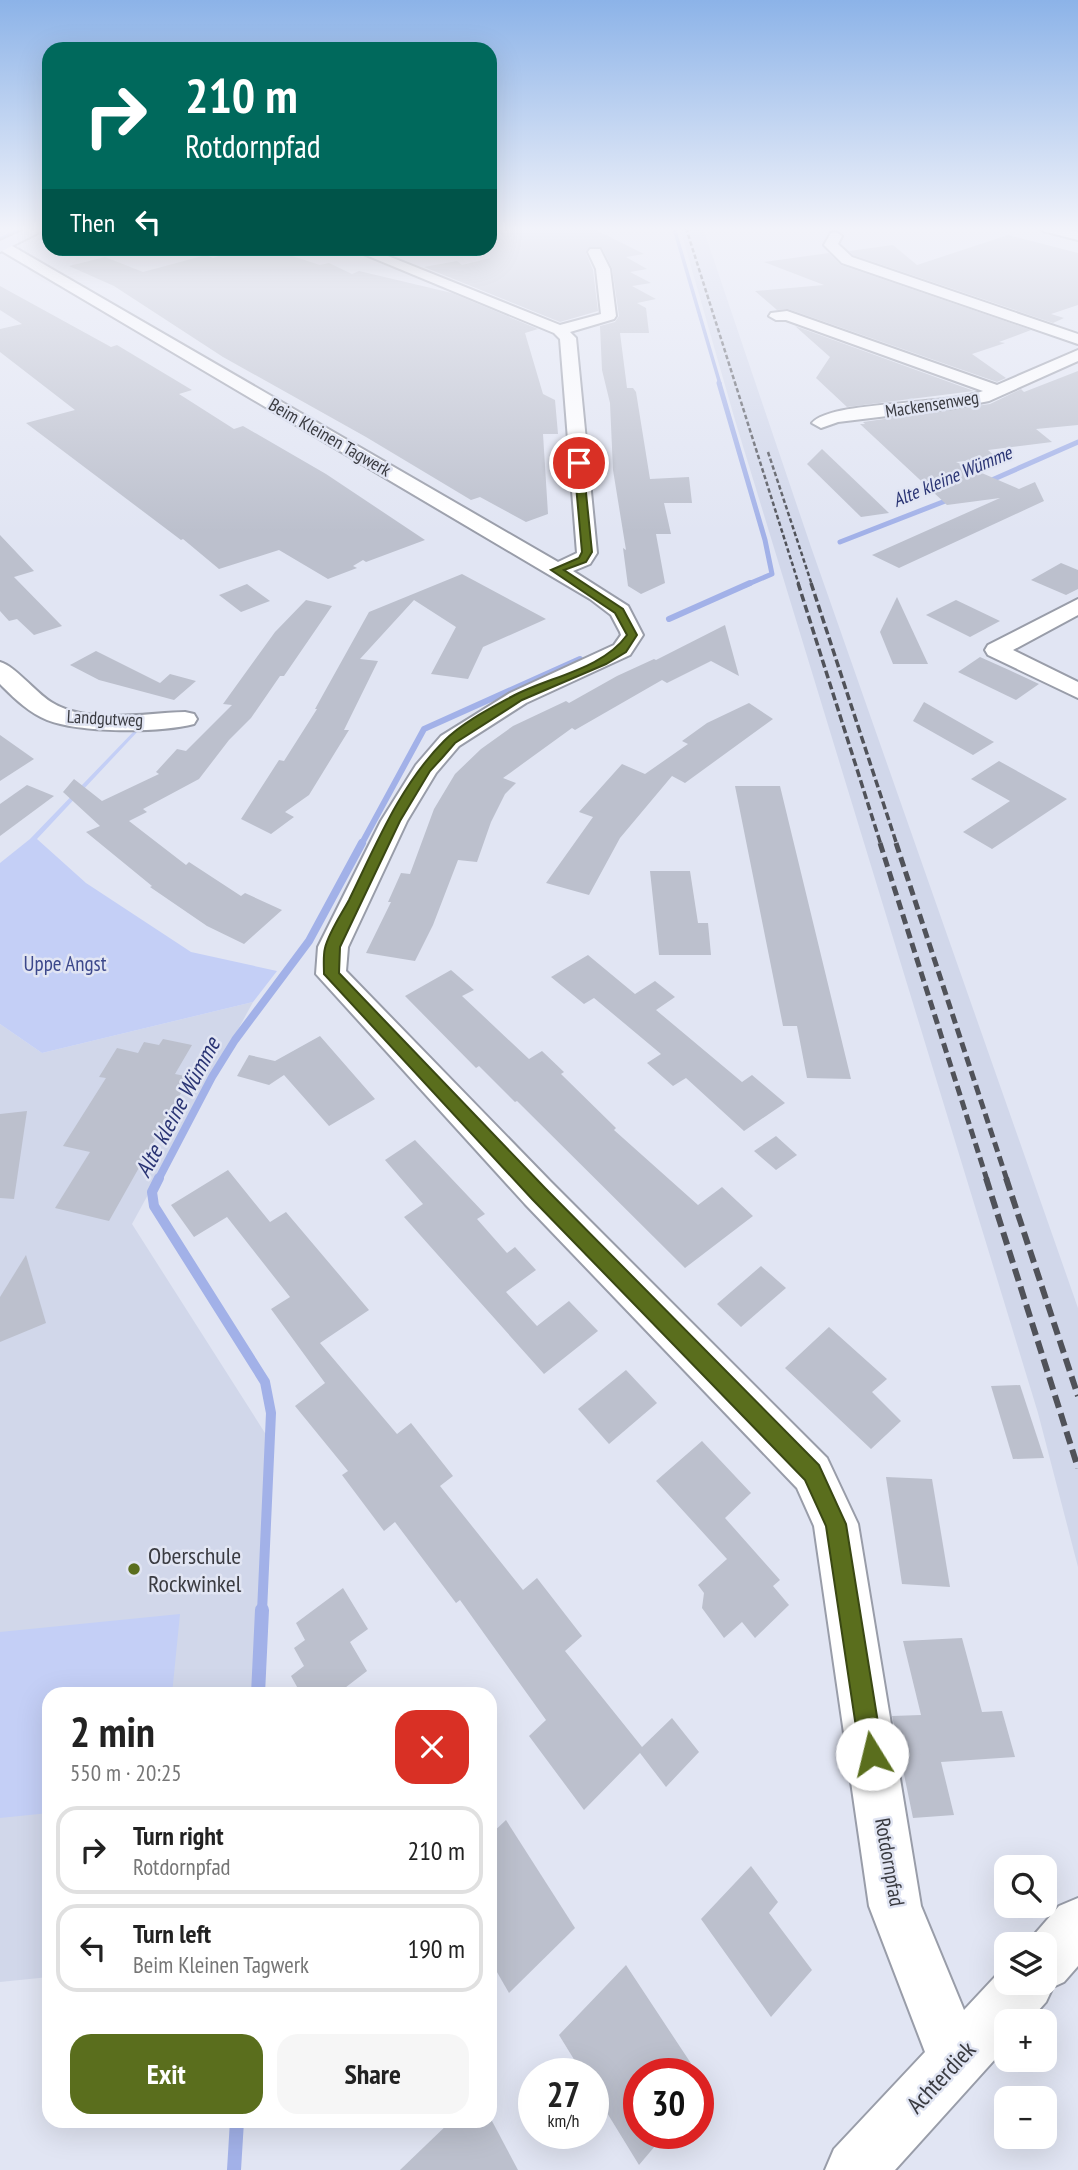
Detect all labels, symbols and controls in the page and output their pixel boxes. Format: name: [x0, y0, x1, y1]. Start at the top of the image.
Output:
text: 210 m: [185, 63, 298, 127]
icon: right: [70, 70, 161, 161]
text: Rotdornpfad: [185, 125, 321, 167]
icon: left: [129, 203, 167, 241]
text: Then: [70, 206, 115, 239]
street label: Mackensenweg: [884, 385, 980, 423]
street label: Beim Kleinen Tagwerk: [265, 393, 395, 481]
pin: [549, 433, 609, 493]
water label: Alte kleine Wümme: [889, 440, 1016, 512]
icon: arrive: [560, 444, 598, 482]
street label: Landgutweg: [66, 705, 144, 731]
park label: Uppe Angst: [24, 950, 107, 977]
water label: Alte kleine Wümme: [128, 1031, 227, 1182]
place label: Oberschule Rockwinkel: [148, 1540, 242, 1599]
marker: Oberschule Rockwinkel: [126, 1561, 142, 1577]
text: 2 min: [70, 1704, 155, 1759]
button: close: [395, 1710, 469, 1784]
position arrow: [835, 1717, 909, 1791]
text: 550 m · 20:25: [70, 1758, 182, 1787]
street label: Rotdornpfad: [869, 1816, 911, 1908]
text: Turn right: [133, 1819, 224, 1852]
icon: right: [74, 1831, 112, 1869]
text: 210 m: [407, 1834, 465, 1867]
text: Rotdornpfad: [133, 1852, 231, 1881]
map controls: [994, 1855, 1057, 2149]
button: search: [994, 1855, 1057, 1918]
text: Turn left: [133, 1917, 211, 1950]
icon: left: [74, 1929, 112, 1967]
text: 190 m: [407, 1932, 465, 1965]
button: layers: [994, 1932, 1057, 1995]
text: Beim Kleinen Tagwerk: [133, 1950, 309, 1979]
button: +: [994, 2009, 1057, 2072]
button: Exit: [70, 2034, 263, 2114]
button: Share: [277, 2034, 469, 2114]
street label: Achterdiek: [900, 2034, 983, 2120]
speed limit sign: 30: [623, 2058, 714, 2149]
text: 27: [547, 2071, 580, 2117]
button: −: [994, 2086, 1057, 2149]
text: km/h: [548, 2109, 579, 2132]

